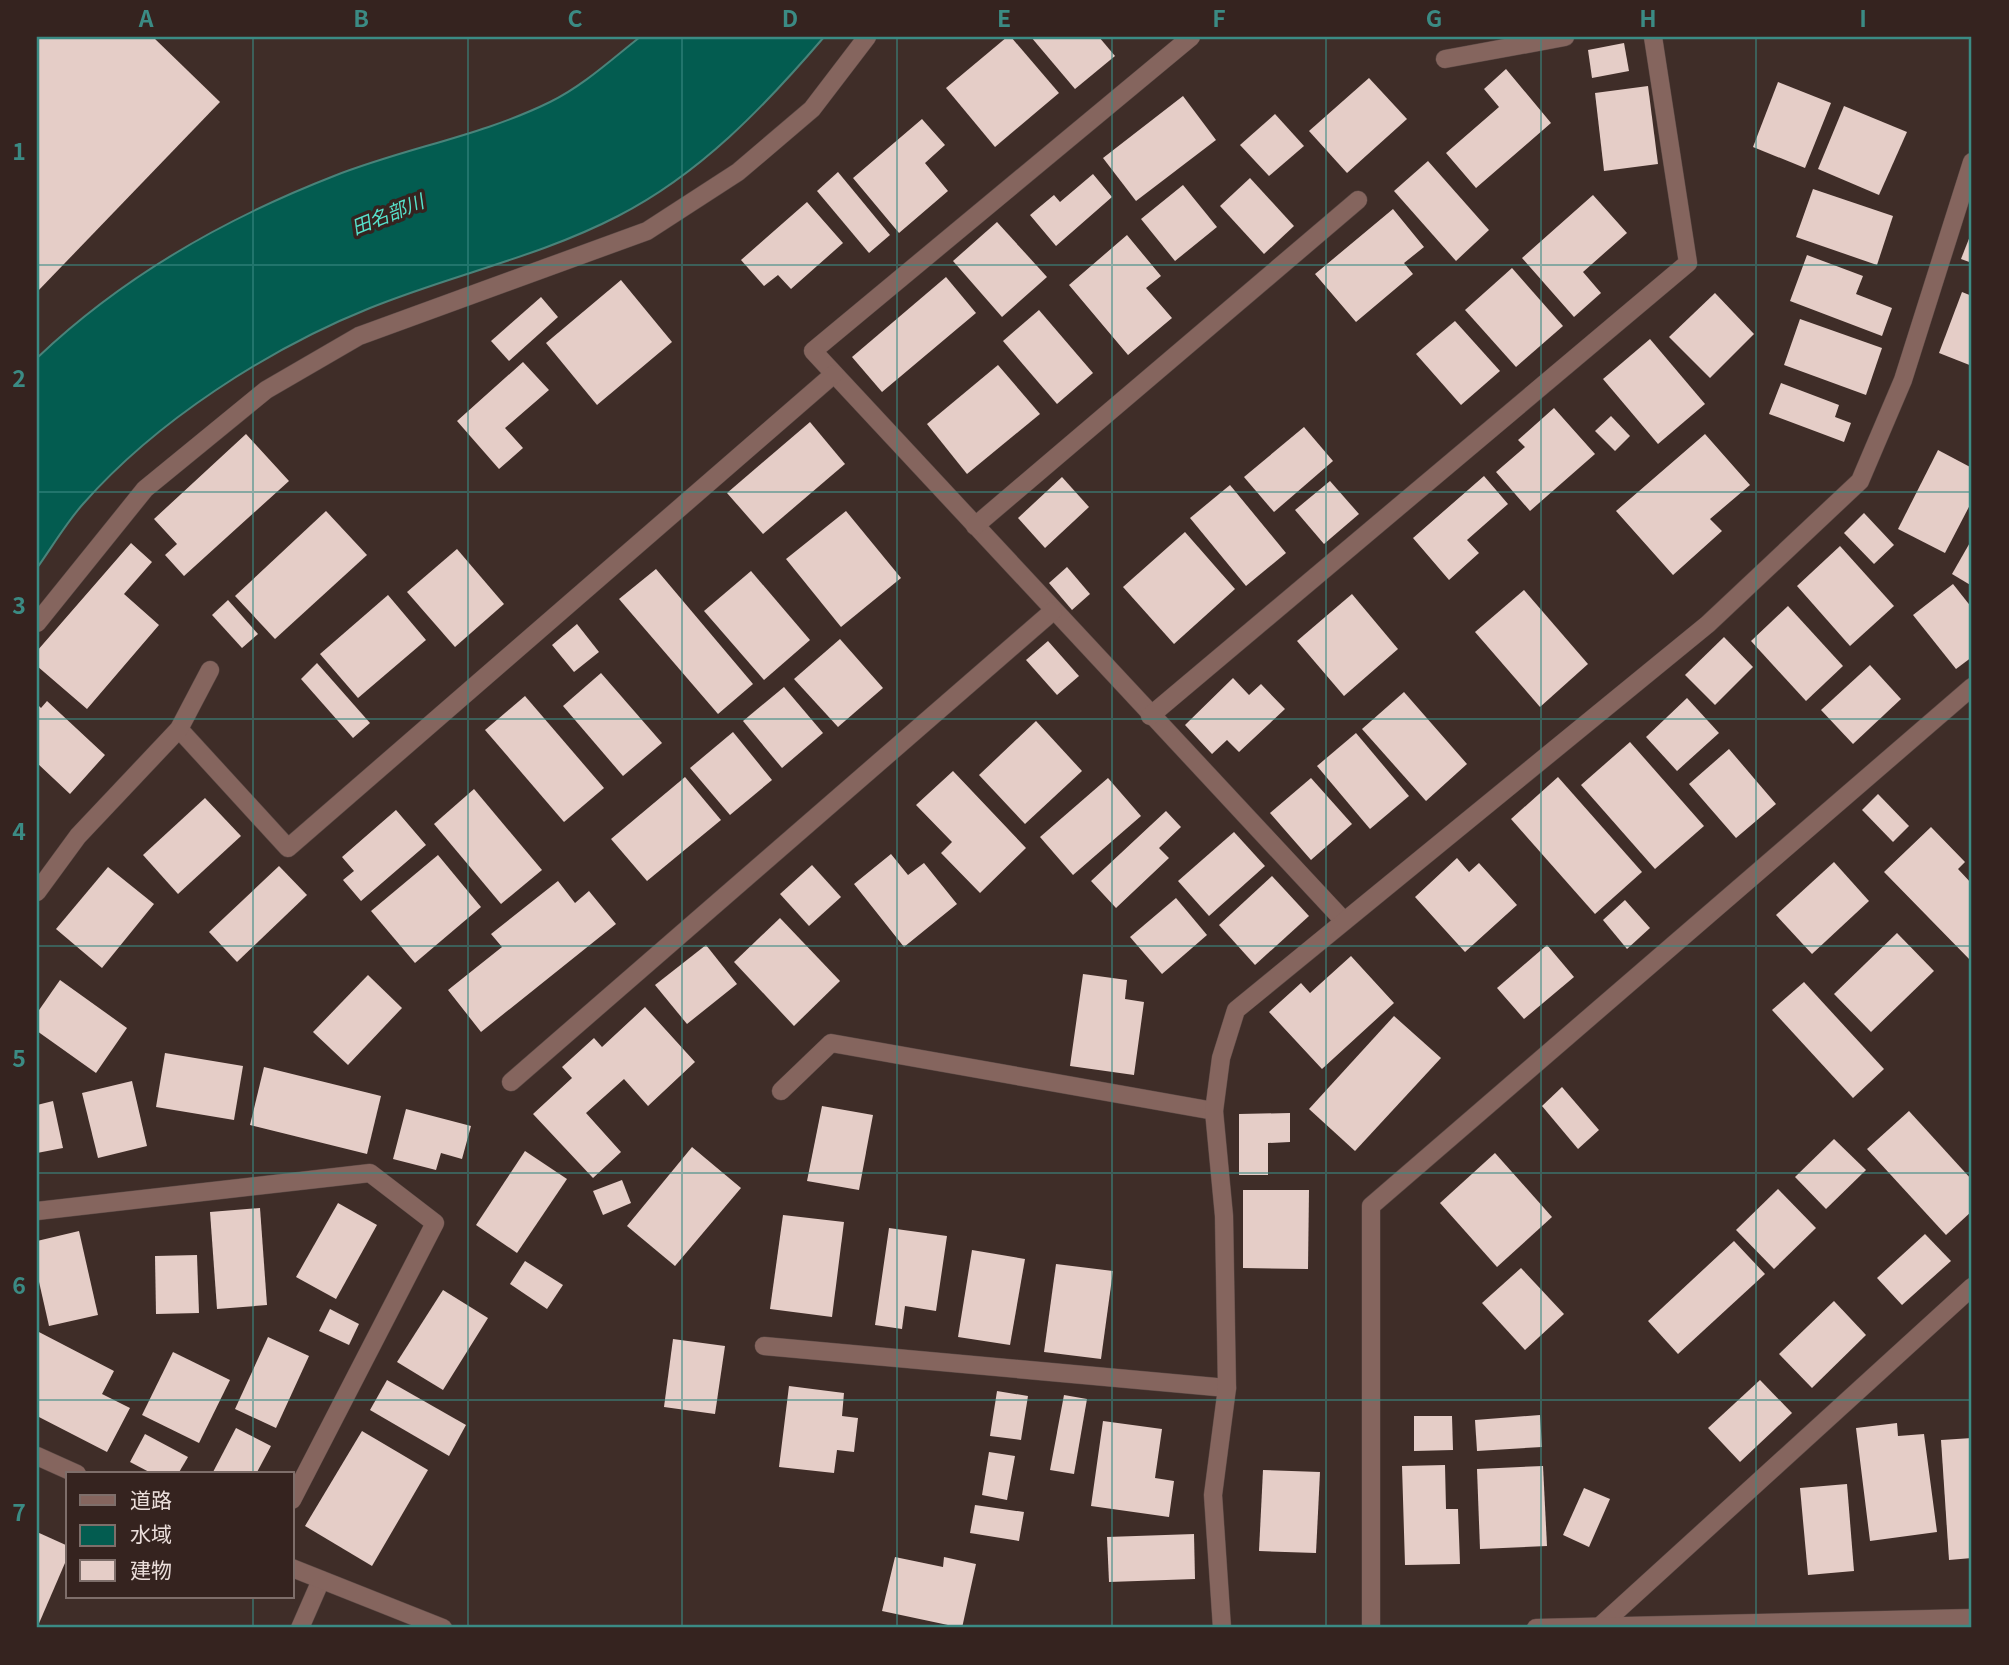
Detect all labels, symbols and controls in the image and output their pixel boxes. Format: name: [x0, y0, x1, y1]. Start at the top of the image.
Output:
text: A: [138, 0, 154, 34]
text: B: [353, 0, 369, 34]
text: C: [567, 0, 583, 34]
text: D: [782, 0, 798, 34]
text: E: [997, 0, 1011, 34]
text: F: [1212, 0, 1226, 34]
text: G: [1426, 0, 1442, 34]
text: H: [1639, 0, 1657, 34]
text: I: [1859, 0, 1867, 34]
text: 1: [12, 133, 26, 167]
water label: 田名部川: [347, 186, 429, 240]
text: 2: [12, 360, 26, 394]
text: 3: [12, 587, 26, 621]
text: 4: [12, 813, 26, 847]
text: 5: [12, 1040, 26, 1074]
text: 6: [12, 1267, 26, 1301]
legend: [66, 1472, 294, 1598]
text: 道路: [130, 1484, 172, 1514]
text: 7: [12, 1494, 26, 1528]
text: 水域: [130, 1518, 172, 1548]
text: 建物: [130, 1554, 172, 1584]

